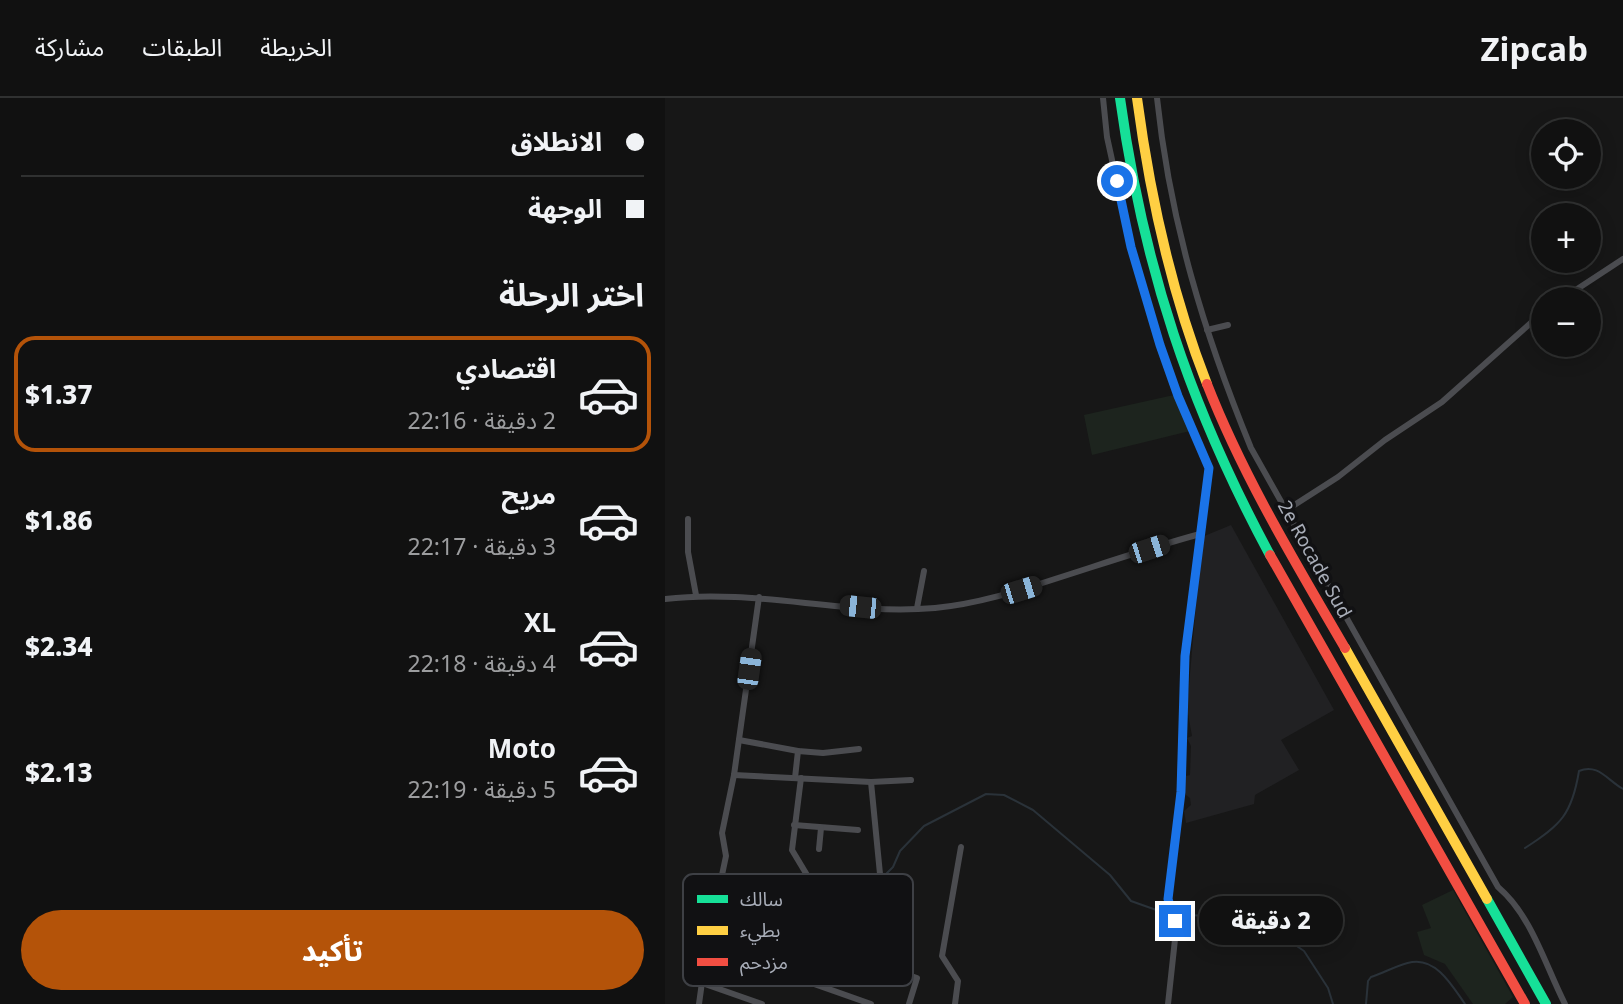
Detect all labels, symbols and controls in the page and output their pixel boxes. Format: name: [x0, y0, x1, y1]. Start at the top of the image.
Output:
text: Zipcab: [1481, 26, 1588, 71]
text: مشاركة: [35, 30, 104, 63]
text: الطبقات: [142, 30, 222, 63]
text: الخريطة: [260, 30, 332, 63]
map controls: [1531, 119, 1601, 357]
button: locate: [1531, 119, 1601, 189]
text: الانطلاق: [511, 123, 602, 159]
route start: [1101, 165, 1133, 197]
text: الوجهة: [528, 190, 602, 226]
button: +: [1531, 203, 1601, 273]
text: اختر الرحلة: [499, 272, 644, 315]
button: −: [1531, 287, 1601, 357]
text: اقتصادي: [456, 350, 556, 386]
icon: car: [577, 363, 640, 426]
text: $1.37: [25, 376, 92, 412]
text: 2 دقيقة · 22:16: [408, 404, 556, 436]
text: مريح: [501, 476, 556, 512]
icon: car: [577, 489, 640, 552]
street label: 2e Rocade Sud: [1272, 495, 1358, 623]
text: $1.86: [25, 502, 92, 538]
text: 3 دقيقة · 22:17: [408, 530, 556, 562]
car: [1126, 533, 1173, 565]
car: [998, 574, 1045, 606]
car: [839, 594, 882, 620]
text: XL: [524, 604, 556, 640]
icon: car: [577, 615, 640, 678]
text: $2.34: [25, 628, 92, 664]
text: 4 دقيقة · 22:18: [408, 647, 556, 679]
car: [736, 647, 763, 691]
text: Moto: [488, 730, 556, 766]
icon: car: [577, 741, 640, 804]
text: $2.13: [25, 754, 92, 790]
text: 5 دقيقة · 22:19: [408, 773, 556, 805]
legend: [683, 874, 913, 986]
text: سالك: [740, 886, 783, 912]
callout: 2 دقيقة: [1199, 896, 1343, 946]
text: 2 دقيقة: [1231, 904, 1311, 936]
route end: [1159, 905, 1191, 937]
button: تأكيد: [21, 910, 644, 990]
text: بطيء: [740, 917, 780, 945]
text: مزدحم: [740, 949, 788, 977]

